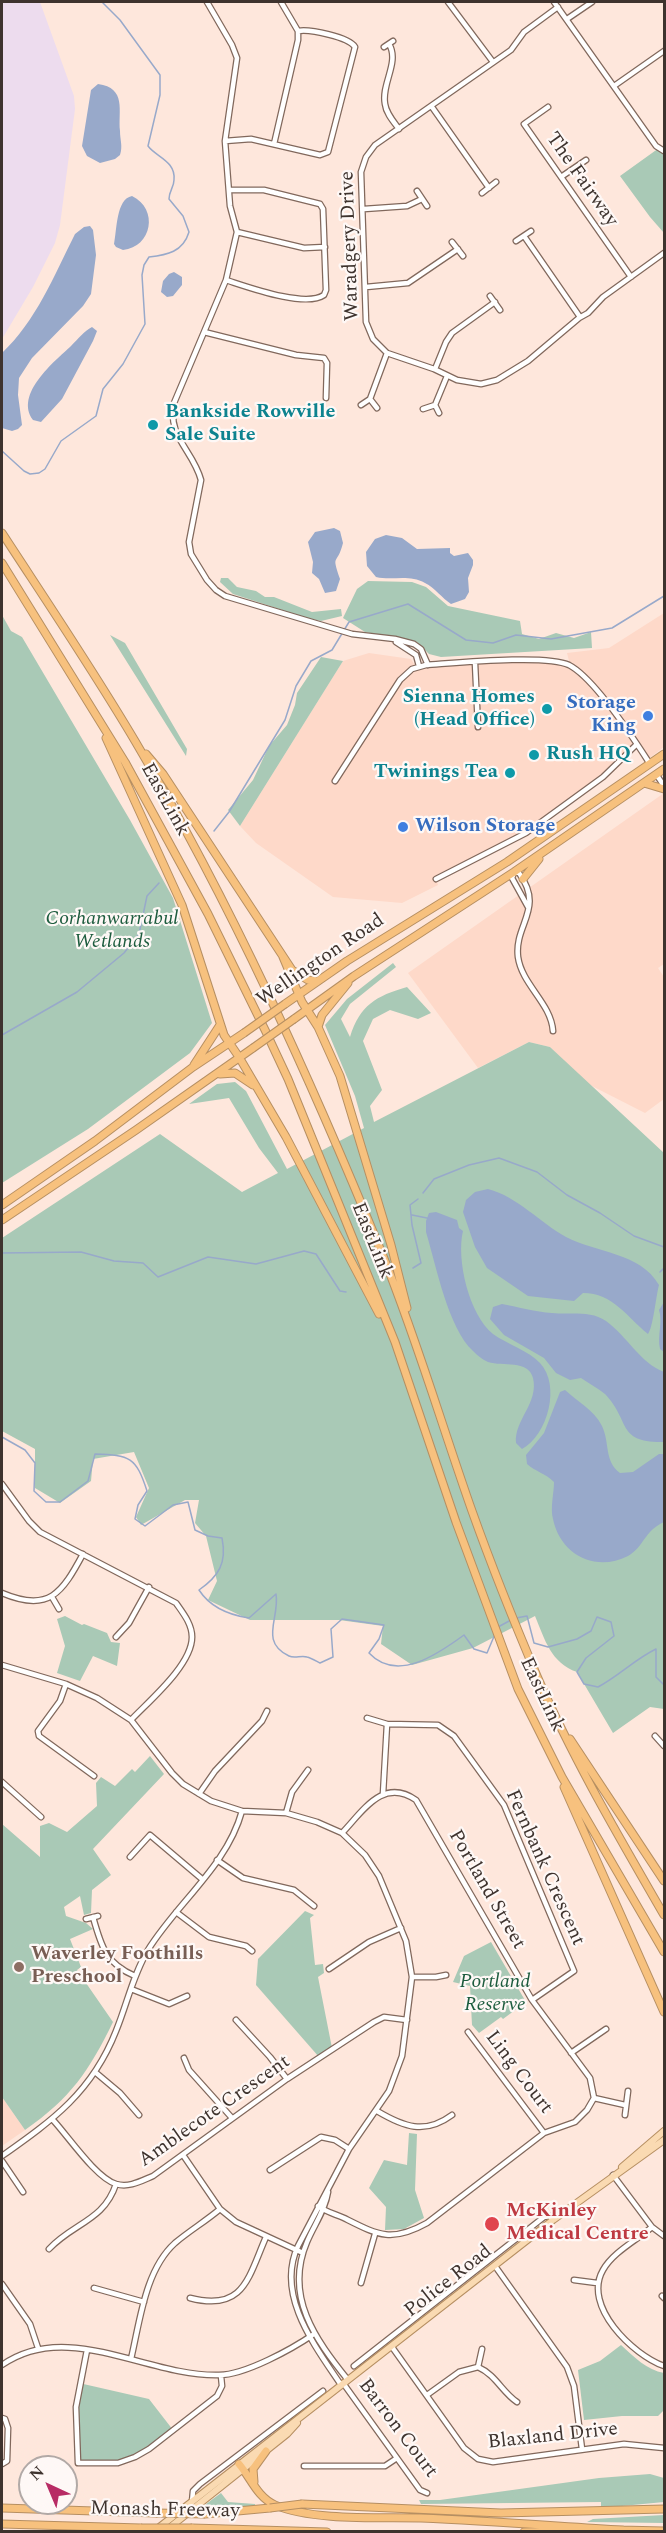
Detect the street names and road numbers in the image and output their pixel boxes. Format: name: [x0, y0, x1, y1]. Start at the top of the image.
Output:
street label: The Fairway: [540, 128, 622, 232]
street label: Waradgery Drive: [336, 171, 366, 321]
street label: EastLink: [134, 759, 194, 841]
street label: Wellington Road: [253, 909, 389, 1013]
street label: EastLink: [345, 1199, 397, 1283]
street label: EastLink: [513, 1654, 569, 1736]
street label: Fernbank Crescent: [499, 1786, 589, 1950]
street label: Portland Street: [442, 1826, 530, 1954]
street label: Ling Court: [479, 2027, 557, 2119]
street label: Amblecote Crescent: [135, 2051, 295, 2173]
street label: Police Road: [400, 2240, 498, 2324]
street label: Barron Court: [352, 2375, 442, 2483]
street label: Blaxland Drive: [487, 2418, 619, 2456]
street label: Monash Freeway: [90, 2498, 240, 2524]

